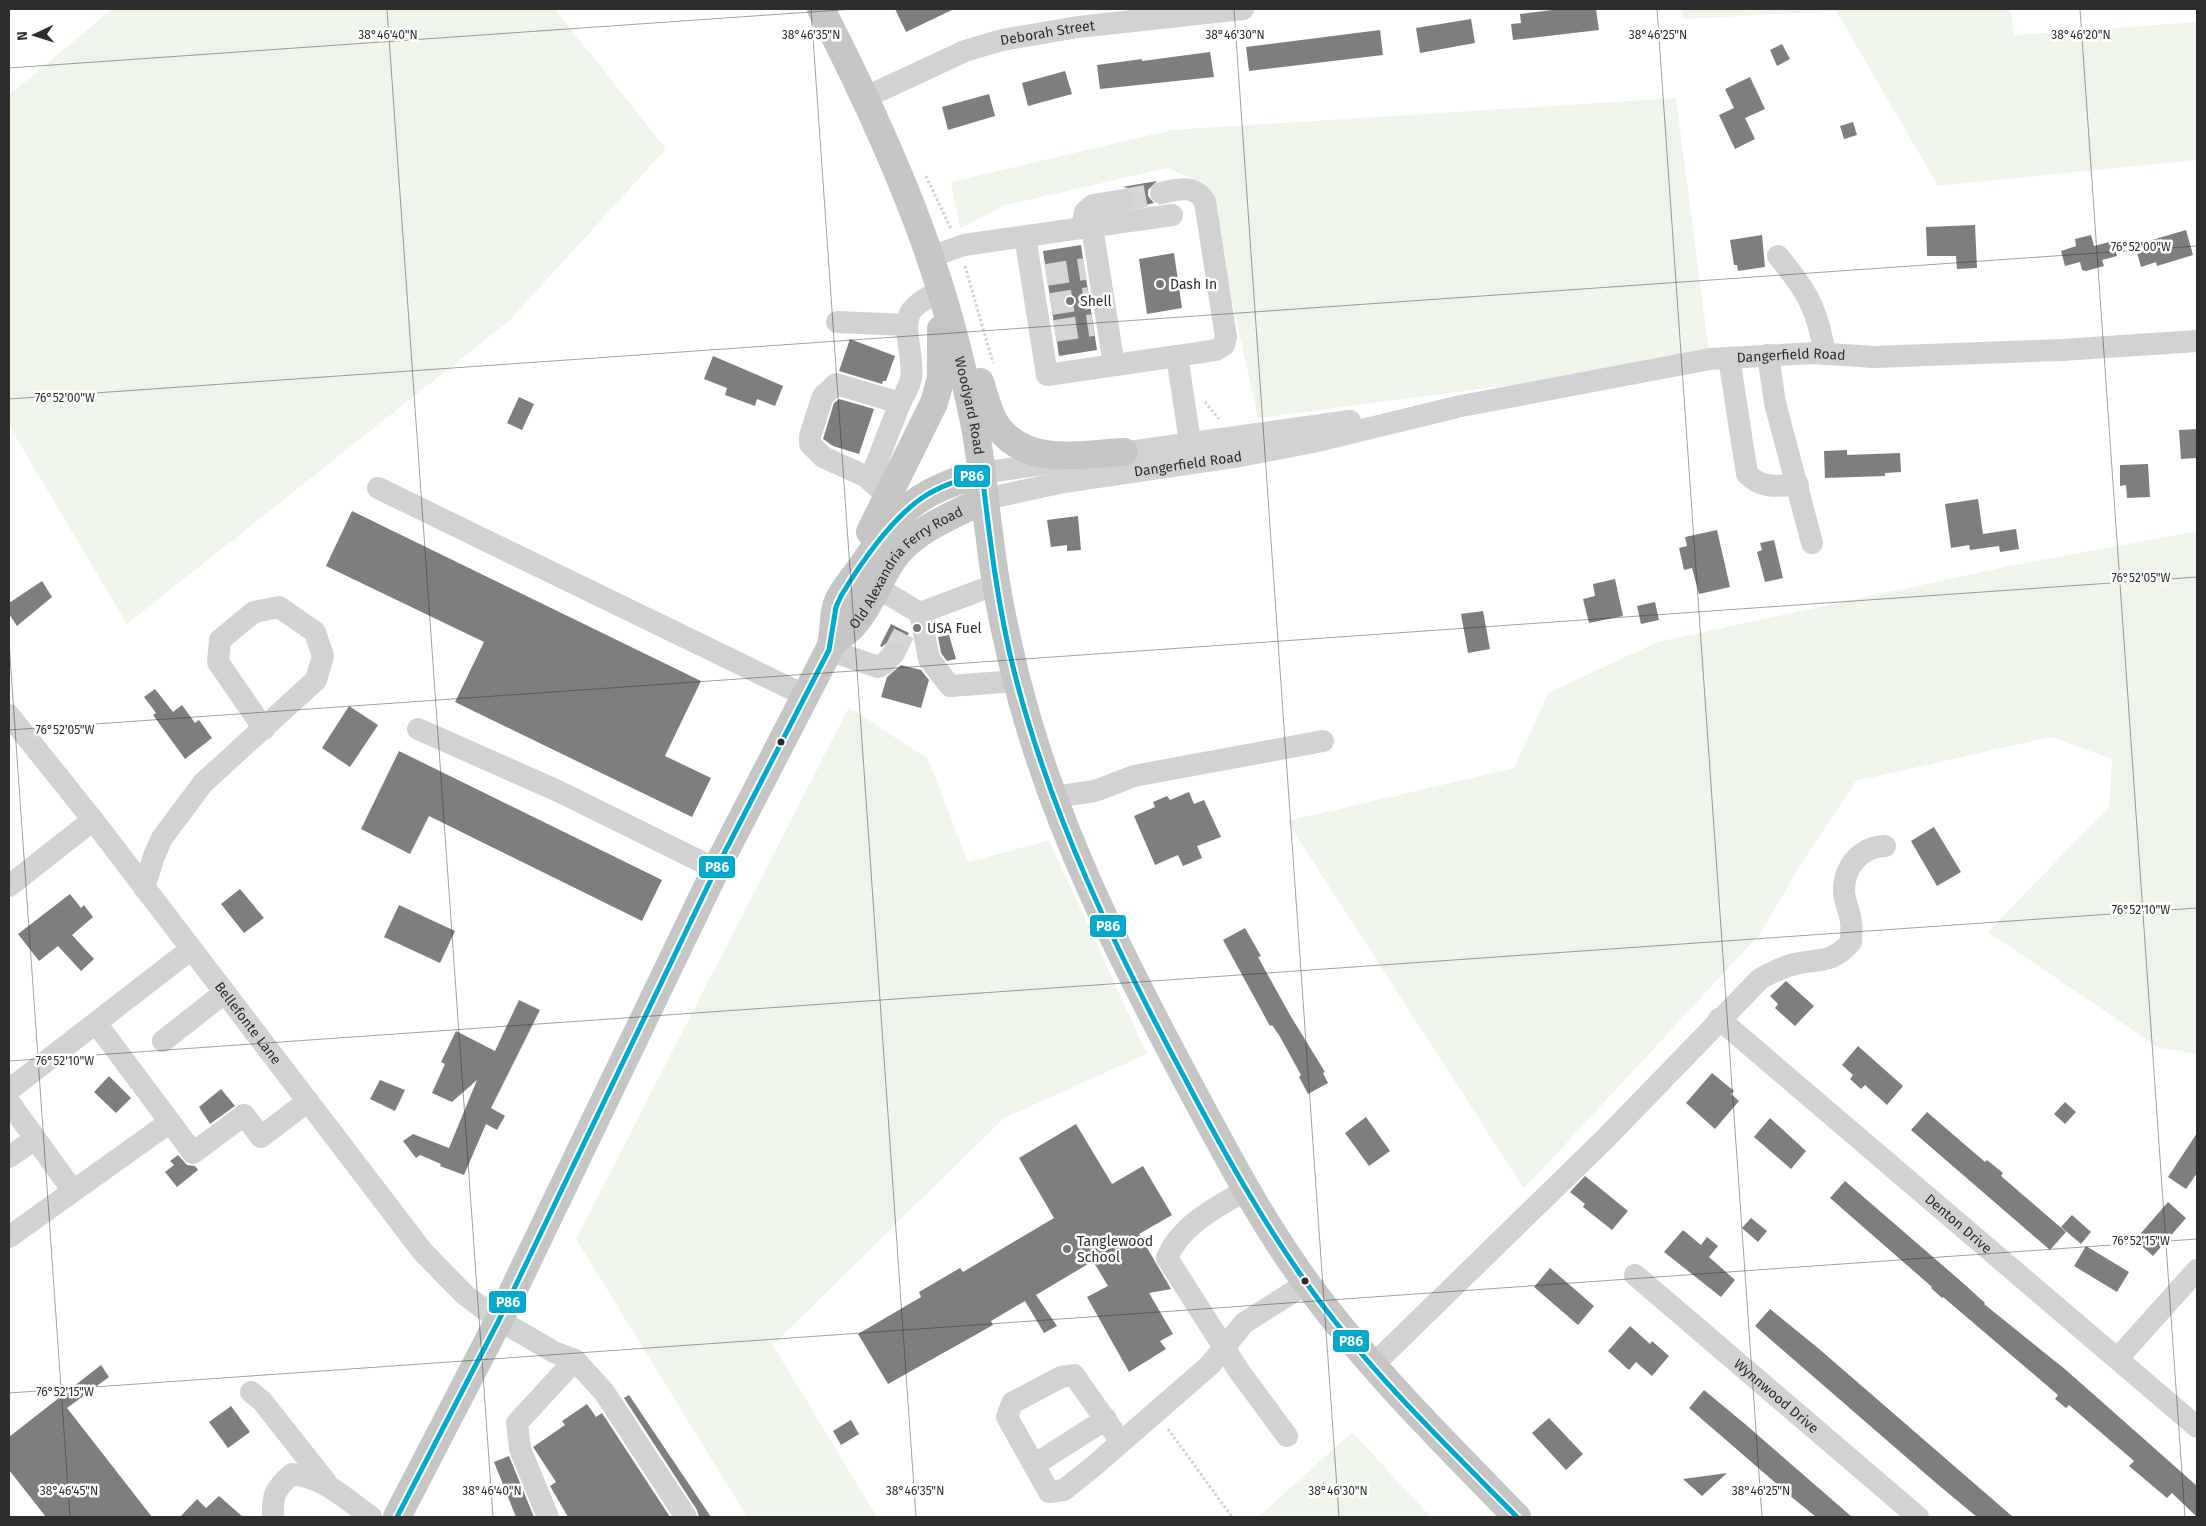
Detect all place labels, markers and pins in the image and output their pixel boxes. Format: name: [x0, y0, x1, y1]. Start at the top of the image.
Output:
place label: Dash In: [1170, 276, 1217, 293]
marker: Dash In: [1154, 278, 1166, 290]
place label: Shell: [1080, 293, 1112, 310]
marker: Shell: [1064, 295, 1076, 307]
place label: USA Fuel: [927, 620, 982, 637]
marker: USA Fuel: [911, 622, 923, 634]
unlabelled marker: [776, 737, 786, 747]
place label: Tanglewood School: [1077, 1233, 1153, 1266]
marker: Tanglewood School: [1061, 1243, 1073, 1255]
unlabelled marker: [1300, 1276, 1310, 1286]

